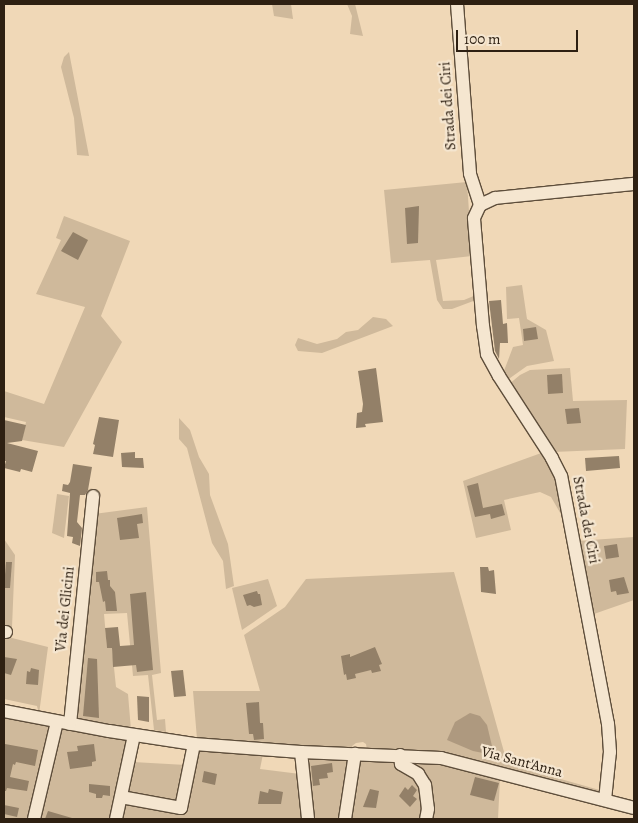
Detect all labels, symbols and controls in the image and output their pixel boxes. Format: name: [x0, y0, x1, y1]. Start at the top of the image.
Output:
scale bar: [458, 20, 580, 52]
text: 100 m: [464, 29, 501, 49]
street label: Strada dei Ciri: [436, 61, 460, 151]
street label: Strada dei Ciri: [569, 475, 603, 565]
street label: Via dei Glicini: [52, 566, 78, 652]
street label: Via Sant'Anna: [479, 742, 565, 782]

